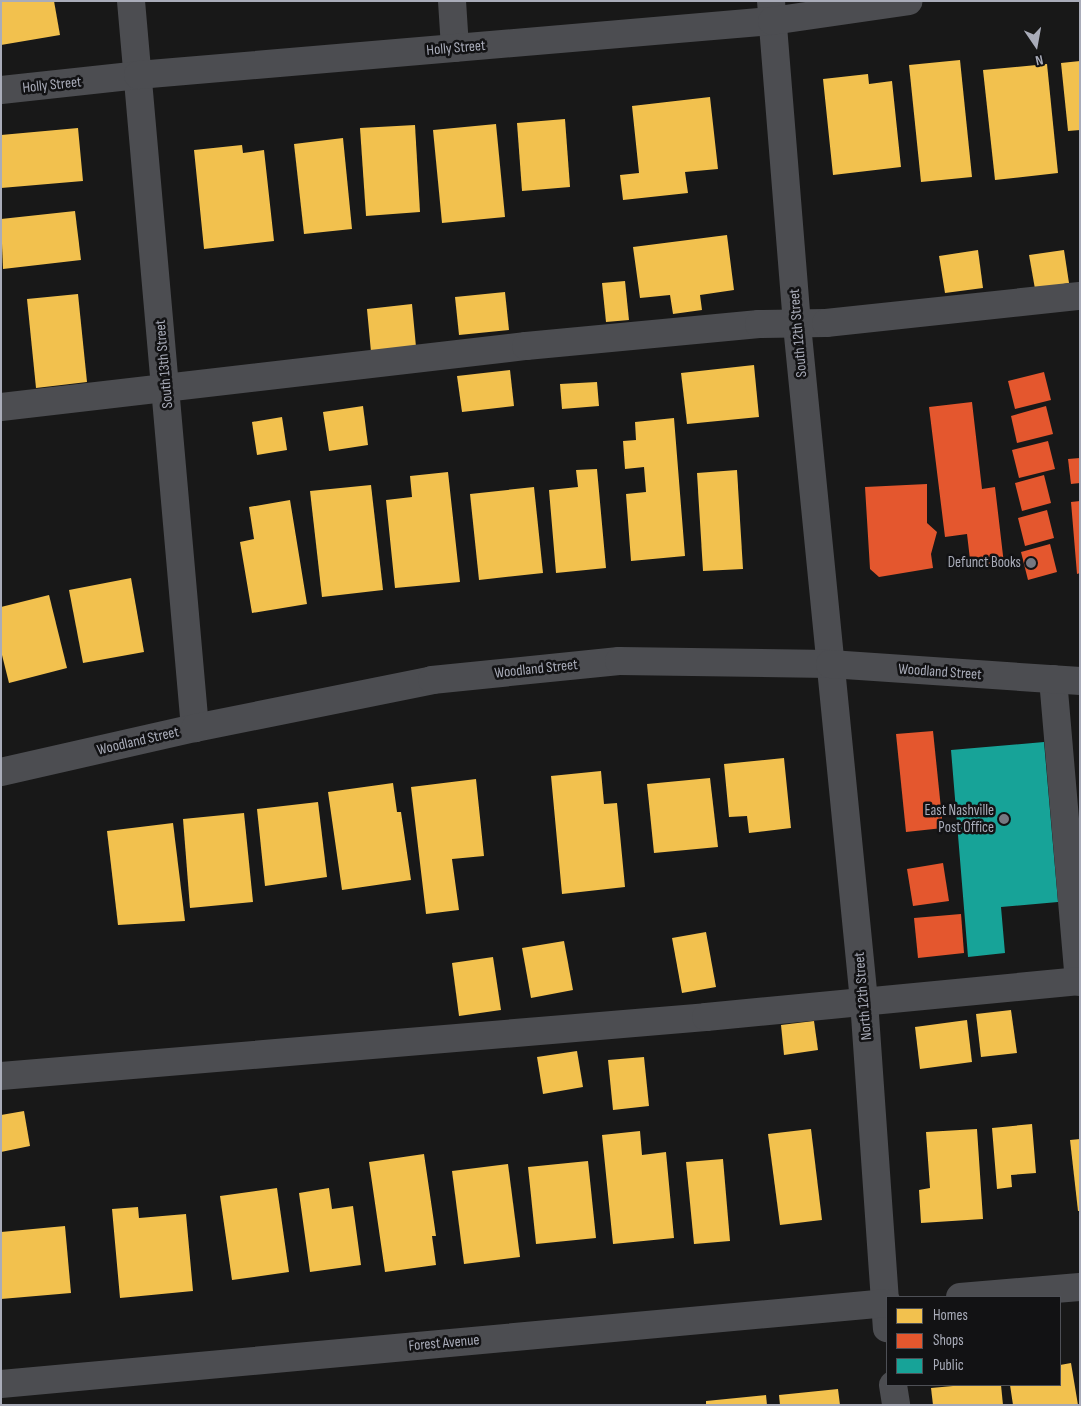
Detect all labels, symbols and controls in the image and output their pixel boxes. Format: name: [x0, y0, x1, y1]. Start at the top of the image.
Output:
north arrow: [1011, 20, 1061, 70]
street label: Holly Street: [426, 36, 486, 60]
text: N: [1034, 51, 1045, 69]
street label: Holly Street: [22, 73, 82, 97]
street label: South 12th Street: [785, 288, 811, 378]
street label: South 13th Street: [151, 319, 177, 409]
place label: Defunct Books: [948, 554, 1021, 572]
marker: Defunct Books: [1025, 557, 1037, 569]
street label: Woodland Street: [494, 656, 578, 682]
street label: Woodland Street: [898, 660, 982, 684]
street label: Woodland Street: [95, 723, 181, 759]
place label: East Nashville Post Office: [925, 801, 994, 836]
marker: East Nashville Post Office: [998, 813, 1010, 825]
street label: North 12th Street: [850, 951, 876, 1041]
legend: [886, 1296, 1061, 1386]
text: Homes: [933, 1306, 968, 1325]
street label: Forest Avenue: [408, 1331, 480, 1355]
text: Shops: [933, 1331, 964, 1350]
text: Public: [933, 1356, 964, 1375]

